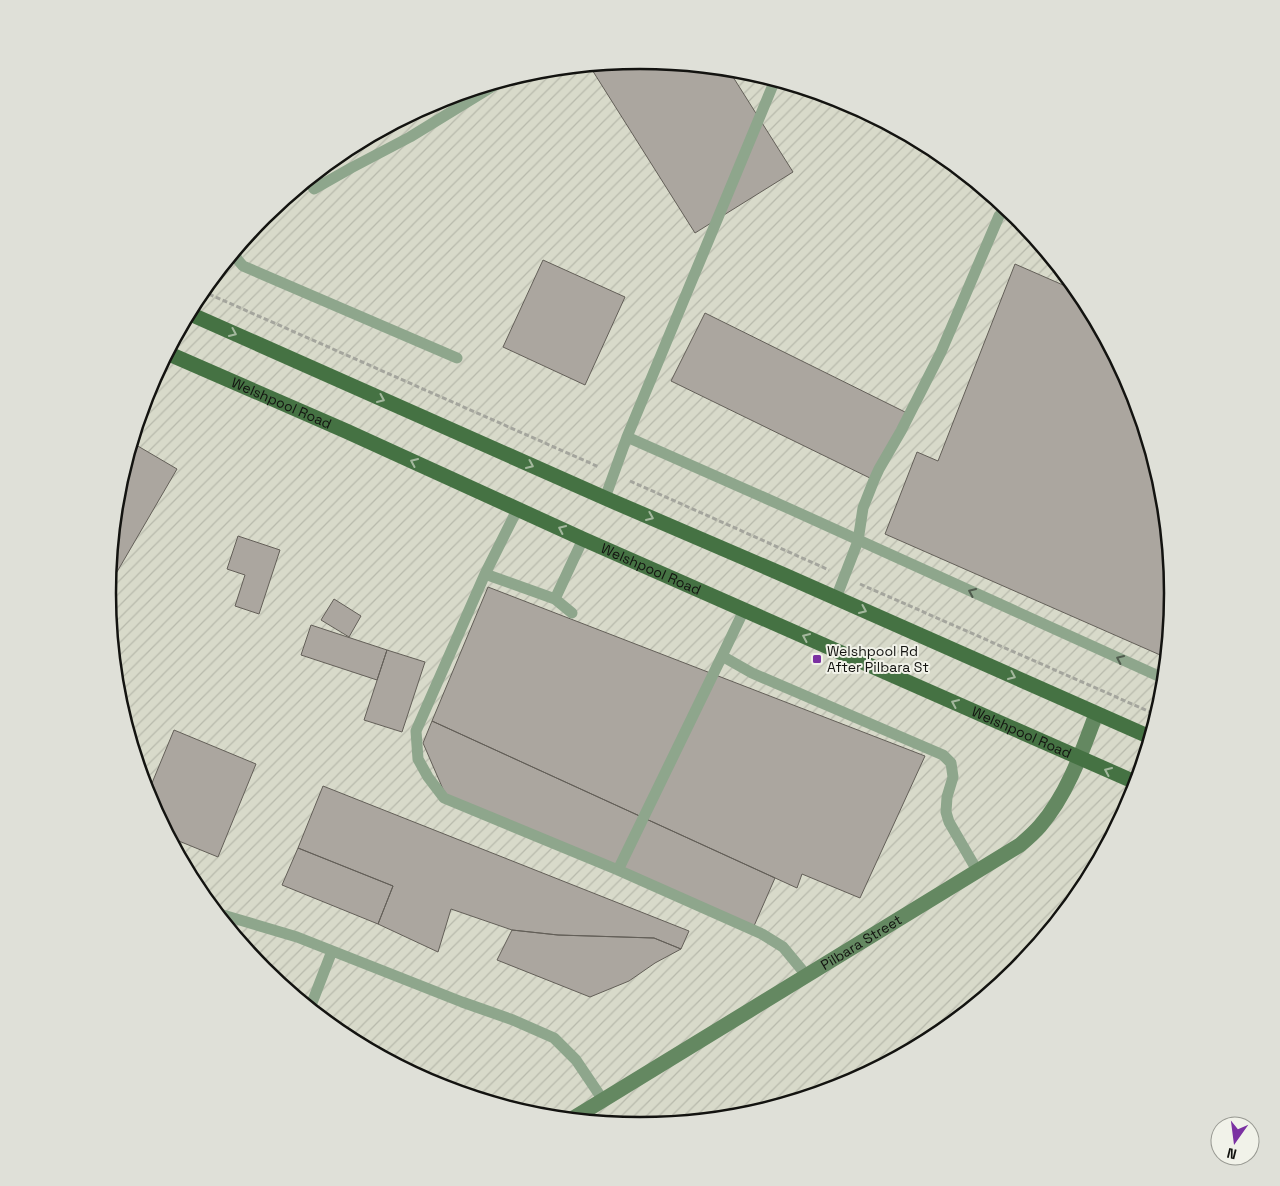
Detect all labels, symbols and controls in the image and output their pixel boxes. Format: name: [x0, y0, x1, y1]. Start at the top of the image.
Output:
one-way arrow: [228, 326, 237, 337]
street label: Welshpool Road: [229, 373, 334, 433]
one-way arrow: [376, 392, 385, 403]
one-way arrow: [410, 457, 419, 468]
one-way arrow: [525, 458, 534, 469]
one-way arrow: [645, 511, 654, 522]
one-way arrow: [558, 525, 567, 535]
street label: Welshpool Road: [598, 539, 704, 599]
one-way arrow: [968, 587, 977, 598]
one-way arrow: [858, 603, 867, 614]
one-way arrow: [802, 633, 811, 644]
place label: Welshpool Rd After Pilbara St: [827, 642, 929, 676]
marker: Welshpool Rd After Pilbara St: [811, 653, 823, 665]
one-way arrow: [1116, 654, 1125, 665]
one-way arrow: [1007, 670, 1016, 681]
one-way arrow: [951, 699, 960, 709]
street label: Welshpool Road: [969, 702, 1074, 762]
one-way arrow: [1104, 766, 1113, 777]
street label: Pilbara Street: [817, 910, 905, 974]
north arrow: [1210, 1116, 1260, 1166]
text: N: [1225, 1144, 1239, 1163]

